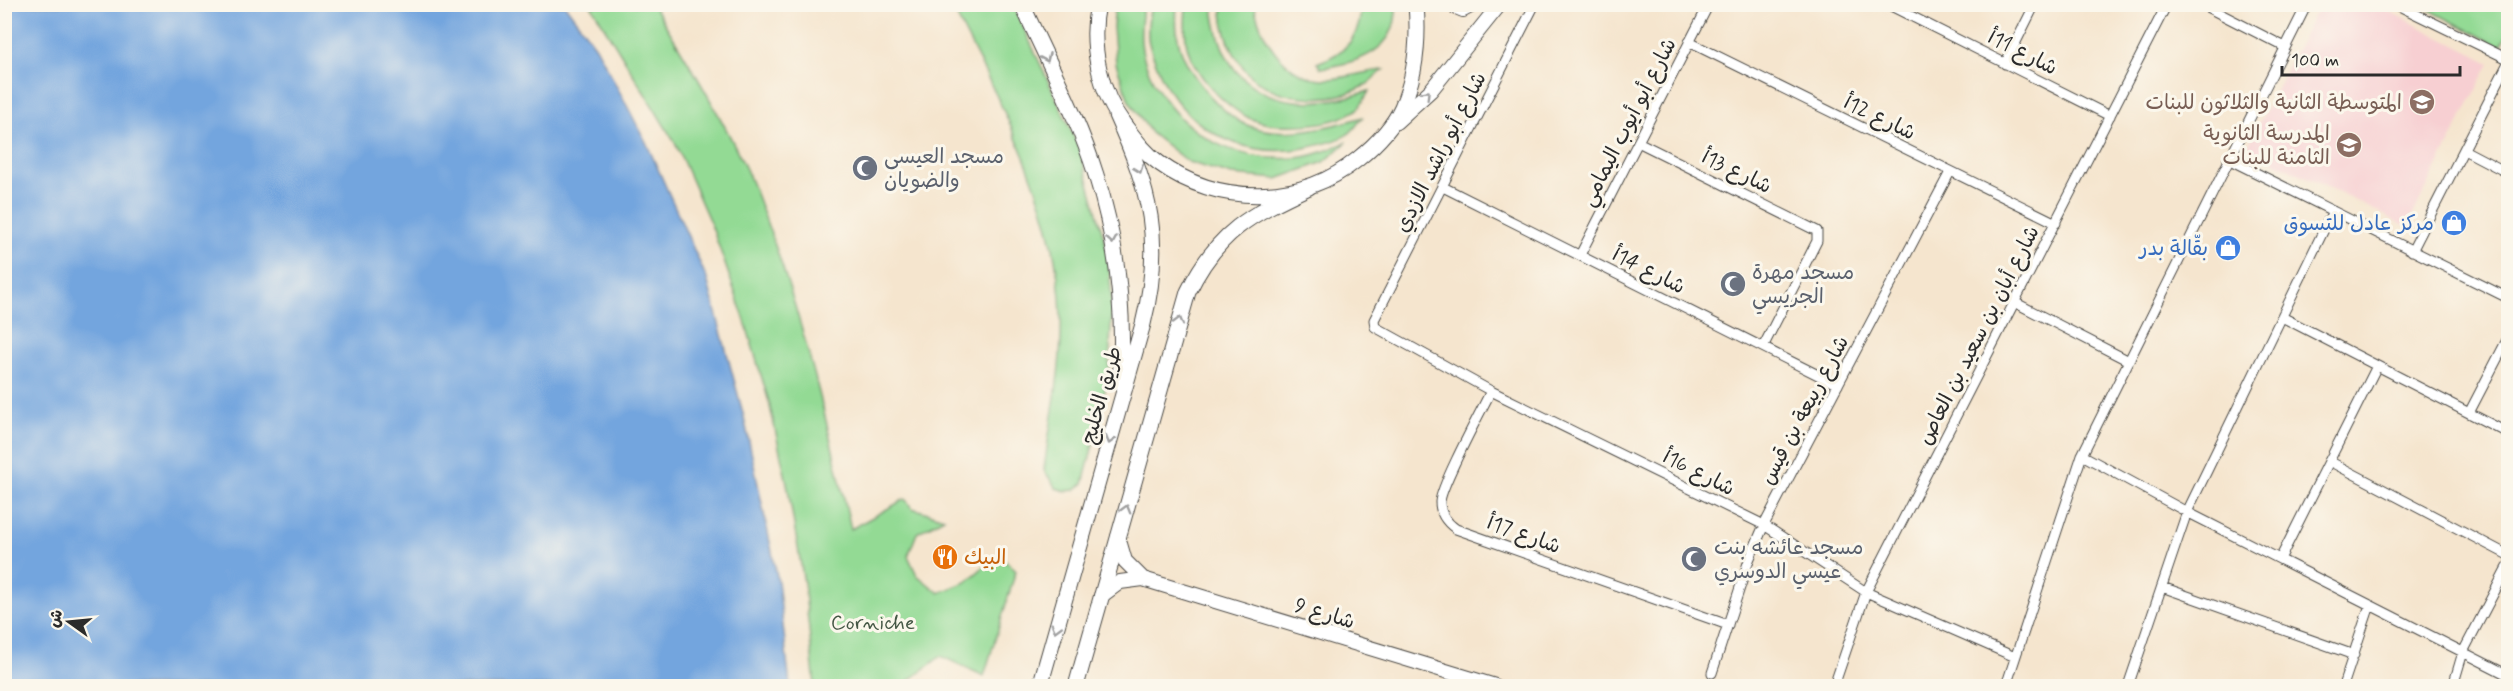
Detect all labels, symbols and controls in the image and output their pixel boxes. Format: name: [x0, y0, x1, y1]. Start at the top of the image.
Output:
street label: شارع 11أ: [1983, 23, 2062, 82]
street label: شارع أبو أيوب اليمامي: [1574, 34, 1687, 213]
scale bar: [2282, 39, 2460, 77]
text: 100 m: [2291, 49, 2339, 73]
one-way arrow: [1038, 51, 1050, 62]
street label: شارع أبو راشد الازدي: [1388, 67, 1493, 237]
school or university icon: المتوسطة الثانية والثلاثون للبنات: [2407, 87, 2437, 117]
street label: شارع 12أ: [1839, 88, 1920, 147]
place label: المتوسطة الثانية والثلاثون للبنات: [2145, 89, 2402, 117]
one-way arrow: [1420, 90, 1430, 101]
place label: المدرسة الثانوية الثامنة للبنات: [2203, 120, 2330, 172]
school or university icon: المدرسة الثانوية الثامنة للبنات: [2334, 130, 2364, 160]
place label: مسجد العيسى والضويان: [884, 143, 1004, 195]
street label: شارع 13أ: [1697, 143, 1776, 201]
mosque icon: مسجد العيسى والضويان: [850, 153, 880, 183]
one-way arrow: [1131, 163, 1144, 173]
shop icon: مركز عادل للتسوق: [2439, 208, 2469, 238]
place label: مركز عادل للتسوق: [2284, 210, 2434, 238]
street label: شارع أبان بن سعيد بن العاص: [1911, 221, 2046, 450]
shop icon: بقّالة بدر: [2213, 233, 2243, 263]
place label: بقّالة بدر: [2138, 234, 2208, 263]
one-way arrow: [1105, 235, 1118, 245]
street label: شارع 14أ: [1607, 241, 1690, 301]
place label: مسجد مهرة الجريسي: [1752, 259, 1854, 315]
mosque icon: مسجد مهرة الجريسي: [1718, 269, 1748, 299]
one-way arrow: [1172, 316, 1184, 327]
street label: شارع ربيعة بن قيس: [1754, 331, 1856, 490]
street label: طريق الخليج: [1075, 343, 1129, 447]
one-way arrow: [1105, 434, 1117, 445]
street label: شارع 16أ: [1658, 443, 1739, 503]
one-way arrow: [1119, 504, 1131, 515]
street label: شارع 17أ: [1483, 509, 1564, 561]
place label: مسجد عائشه بنت عيسي الدوسري: [1714, 534, 1863, 590]
restaurant icon: البيك: [930, 542, 960, 572]
place label: البيك: [964, 544, 1006, 572]
mosque icon: مسجد عائشه بنت عيسي الدوسري: [1679, 544, 1709, 574]
north arrow: [39, 592, 99, 652]
street label: شارع 9: [1291, 592, 1358, 636]
text: ش: [44, 607, 68, 630]
park label: Corniche: [831, 609, 915, 637]
one-way arrow: [1051, 622, 1064, 632]

